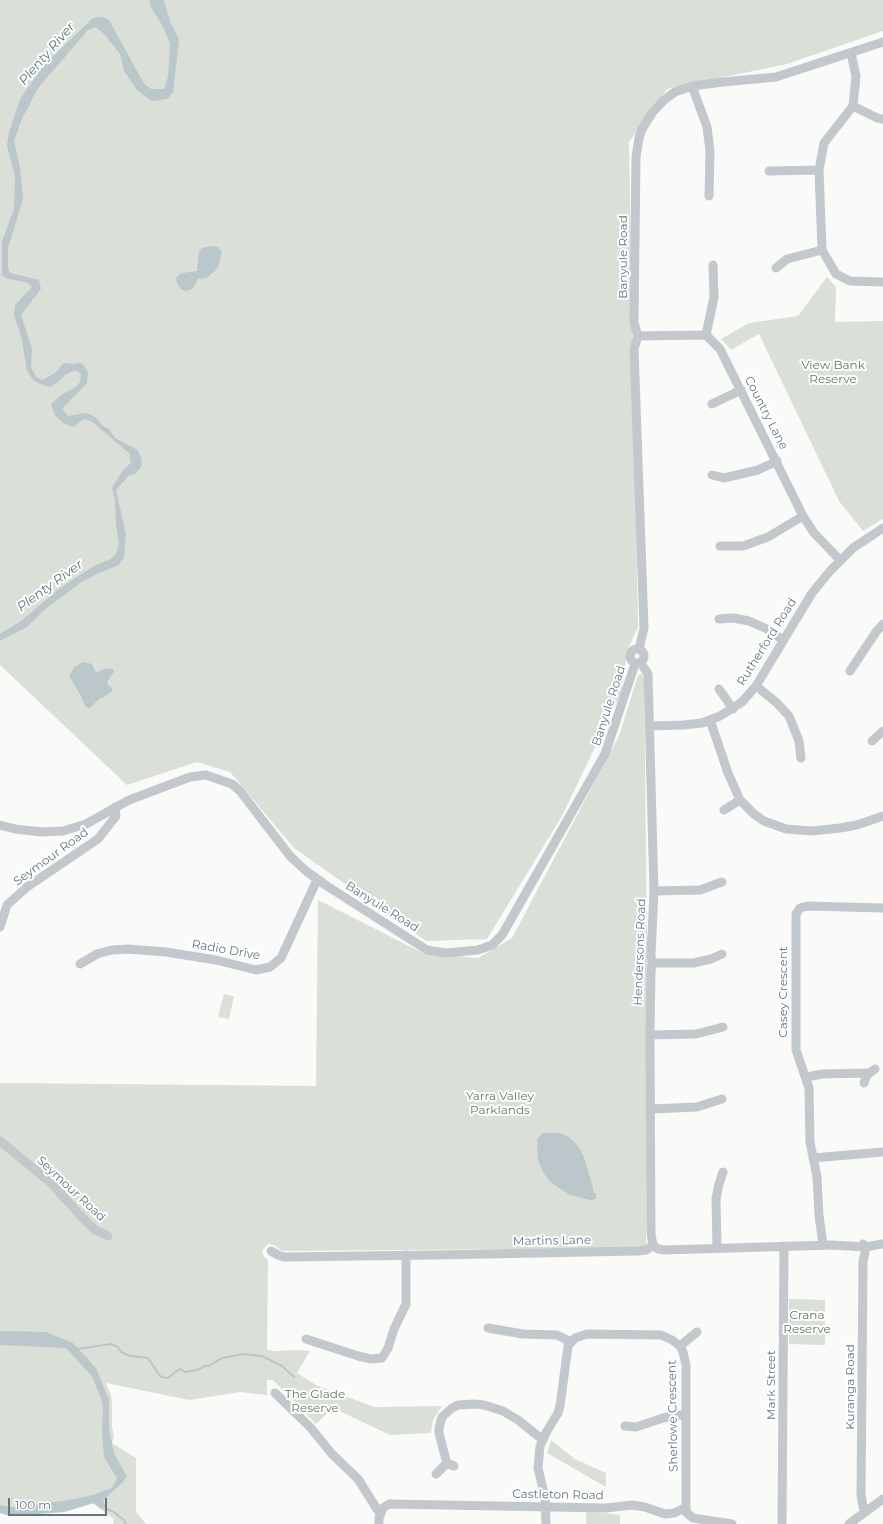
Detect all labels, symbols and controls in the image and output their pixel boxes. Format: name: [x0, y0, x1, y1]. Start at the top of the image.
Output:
water label: Plenty River: [16, 20, 78, 88]
street label: Banyule Road: [616, 215, 630, 299]
park label: View Bank Reserve: [801, 358, 865, 386]
street label: Country Lane: [741, 374, 791, 452]
water label: Plenty River: [14, 557, 86, 615]
street label: Rutherford Road: [734, 596, 800, 688]
street label: Banyule Road: [589, 664, 629, 748]
street label: Seymour Road: [11, 825, 91, 889]
street label: Banyule Road: [343, 879, 421, 935]
street label: Hendersons Road: [631, 898, 649, 1006]
street label: Radio Drive: [191, 937, 261, 963]
street label: Casey Crescent: [776, 946, 790, 1038]
park label: Yarra Valley Parklands: [466, 1089, 534, 1117]
street label: Seymour Road: [34, 1153, 108, 1225]
street label: Martins Lane: [513, 1233, 591, 1249]
park label: Crana Reserve: [783, 1308, 831, 1336]
street label: Kuranga Road: [843, 1344, 857, 1430]
street label: Mark Street: [764, 1350, 778, 1420]
street label: Sherlowe Crescent: [665, 1360, 681, 1472]
park label: The Glade Reserve: [285, 1387, 345, 1415]
street label: Castleton Road: [512, 1487, 604, 1503]
scale bar: [10, 1490, 109, 1516]
text: 100 m: [15, 1497, 51, 1512]

